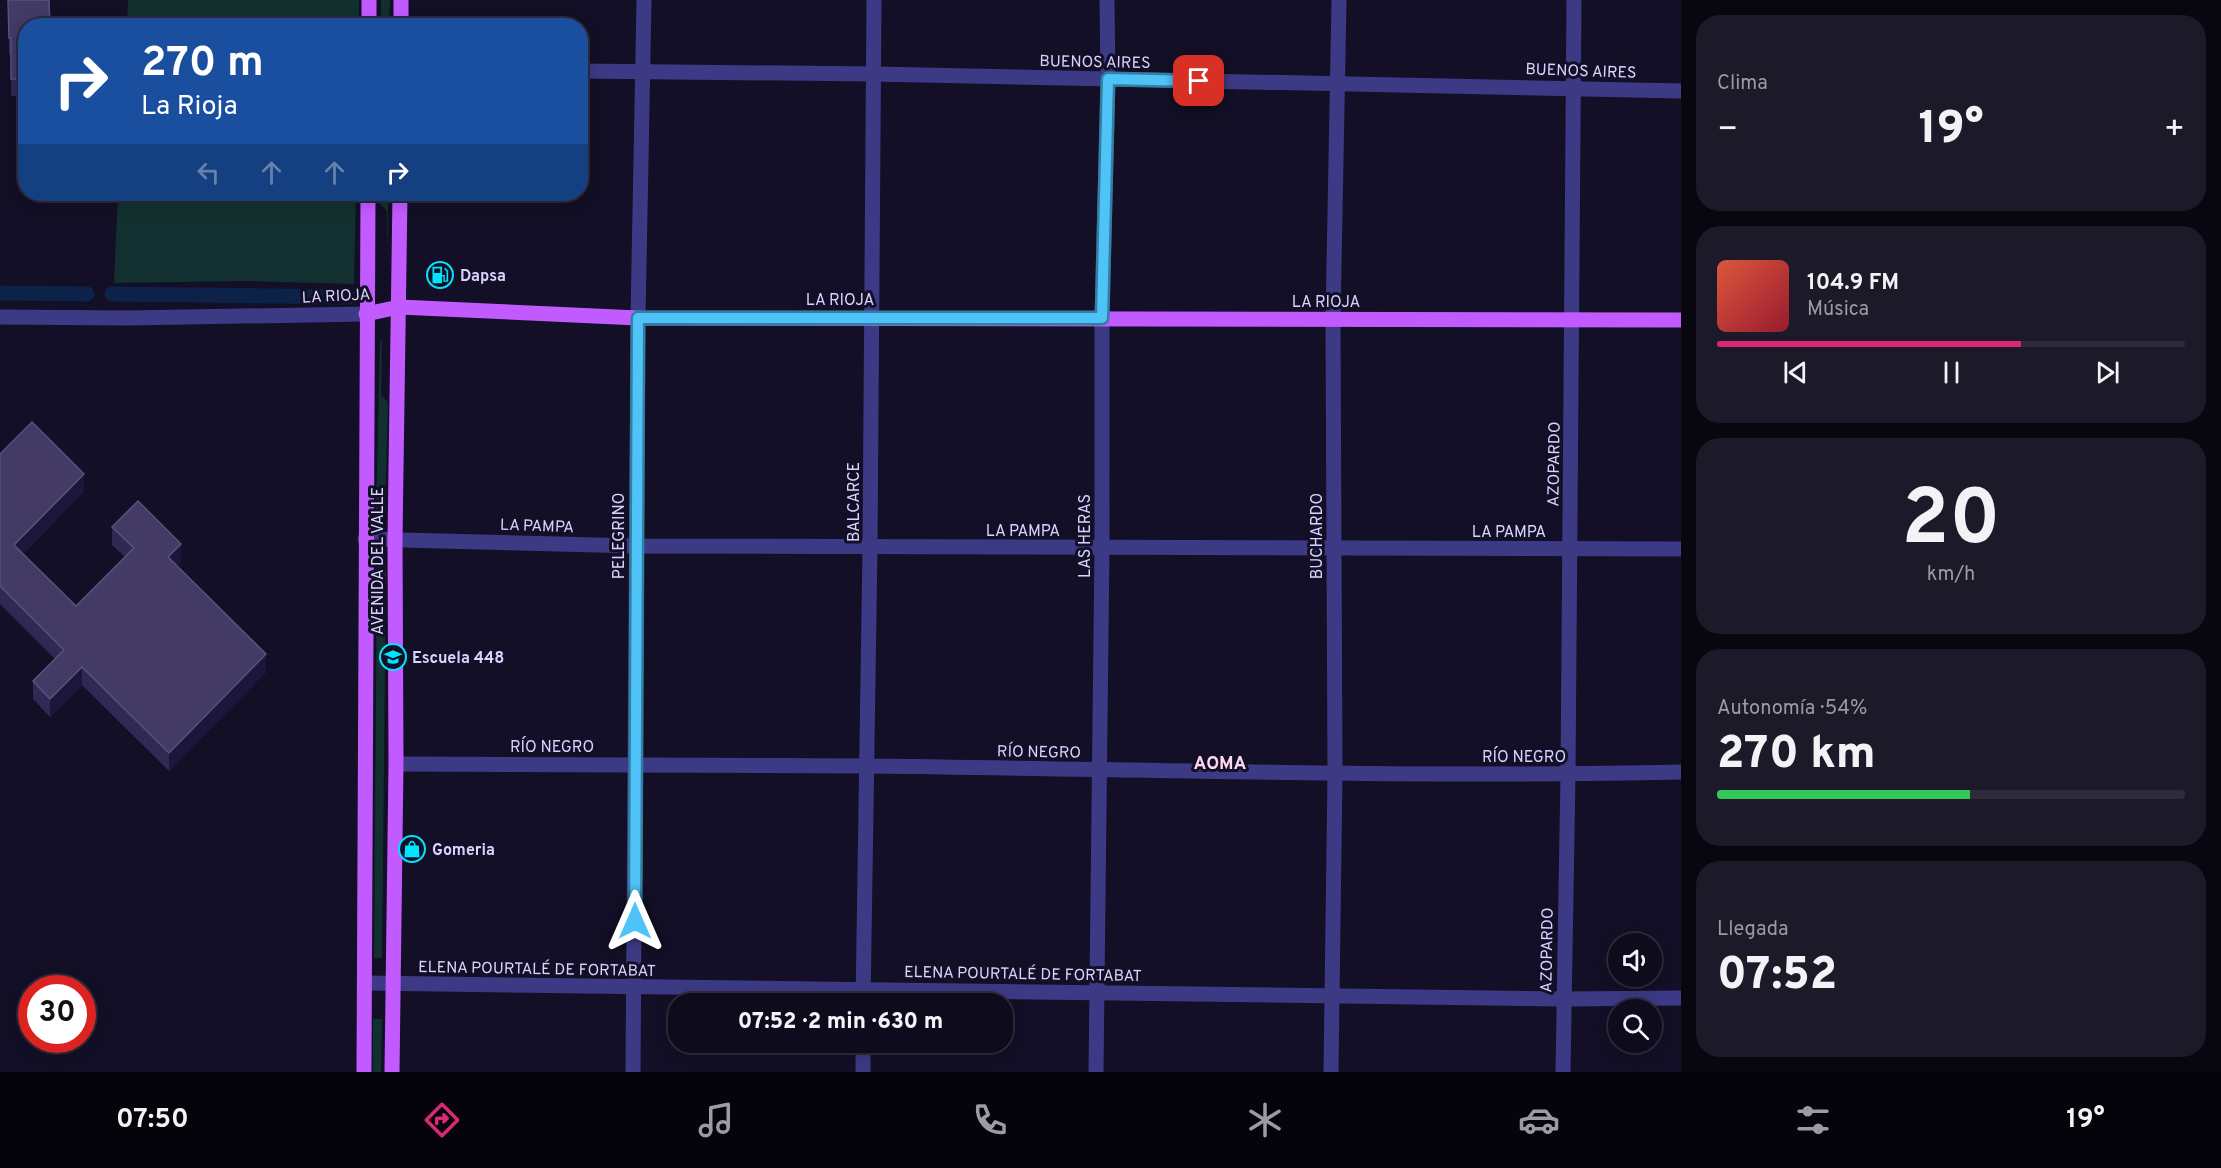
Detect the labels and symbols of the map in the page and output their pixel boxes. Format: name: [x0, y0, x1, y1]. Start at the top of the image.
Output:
street label: BUENOS AIRES: [1039, 52, 1151, 74]
pin: [1173, 55, 1224, 106]
street label: BUENOS AIRES: [1525, 60, 1637, 84]
fuel station icon: Dapsa: [425, 260, 455, 290]
place label: Dapsa: [460, 267, 506, 287]
street label: LA RIOJA: [301, 285, 371, 309]
street label: LA RIOJA: [806, 291, 874, 311]
street label: LA RIOJA: [1292, 293, 1360, 313]
street label: AZOPARDO: [1544, 421, 1566, 507]
street label: BALCARCE: [845, 462, 865, 542]
street label: AVENIDA DEL VALLE: [369, 487, 389, 635]
street label: PELEGRINO: [610, 493, 630, 579]
street label: BUCHARDO: [1308, 493, 1328, 579]
street label: LAS HERAS: [1076, 494, 1096, 578]
street label: LA PAMPA: [499, 516, 575, 538]
street label: LA PAMPA: [986, 522, 1060, 542]
street label: LA PAMPA: [1472, 523, 1546, 543]
school or university icon: Escuela 448: [378, 642, 408, 672]
place label: Escuela 448: [412, 649, 504, 669]
street label: RÍO NEGRO: [510, 736, 594, 758]
street label: RÍO NEGRO: [997, 740, 1081, 764]
street label: RÍO NEGRO: [1482, 746, 1566, 768]
district label: AOMA: [1194, 753, 1247, 776]
shop icon: Gomeria: [397, 834, 427, 864]
place label: Gomeria: [432, 841, 495, 861]
position arrow: [603, 889, 667, 953]
street label: AZOPARDO: [1537, 907, 1559, 993]
street label: ELENA POURTALÉ DE FORTABAT: [418, 956, 656, 982]
street label: ELENA POURTALÉ DE FORTABAT: [904, 961, 1142, 987]
speed limit sign: 30: [18, 975, 96, 1053]

